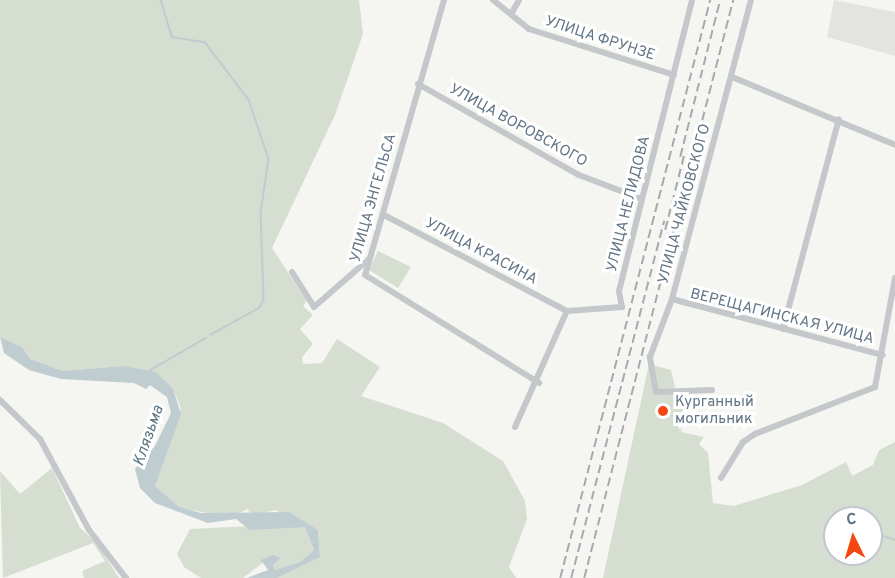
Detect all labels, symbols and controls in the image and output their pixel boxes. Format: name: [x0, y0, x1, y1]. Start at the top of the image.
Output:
street label: УЛИЦА ФРУНЗЕ: [543, 13, 657, 65]
street label: УЛИЦА ВОРОВСКОГО: [446, 80, 590, 172]
street label: УЛИЦА ЧАЙКОВСКОГО: [655, 122, 715, 286]
street label: УЛИЦА ЭНГЕЛЬСА: [347, 131, 401, 265]
street label: УЛИЦА НЕЛИДОВА: [603, 134, 655, 274]
street label: УЛИЦА КРАСИНА: [422, 215, 540, 289]
street label: ВЕРЕЩАГИНСКАЯ УЛИЦА: [688, 285, 876, 349]
place label: Курганный могильник: [675, 393, 754, 428]
water label: Клязьма: [130, 403, 168, 469]
marker: Курганный могильник: [656, 404, 670, 418]
north arrow: [823, 506, 883, 566]
text: С: [846, 510, 858, 530]

